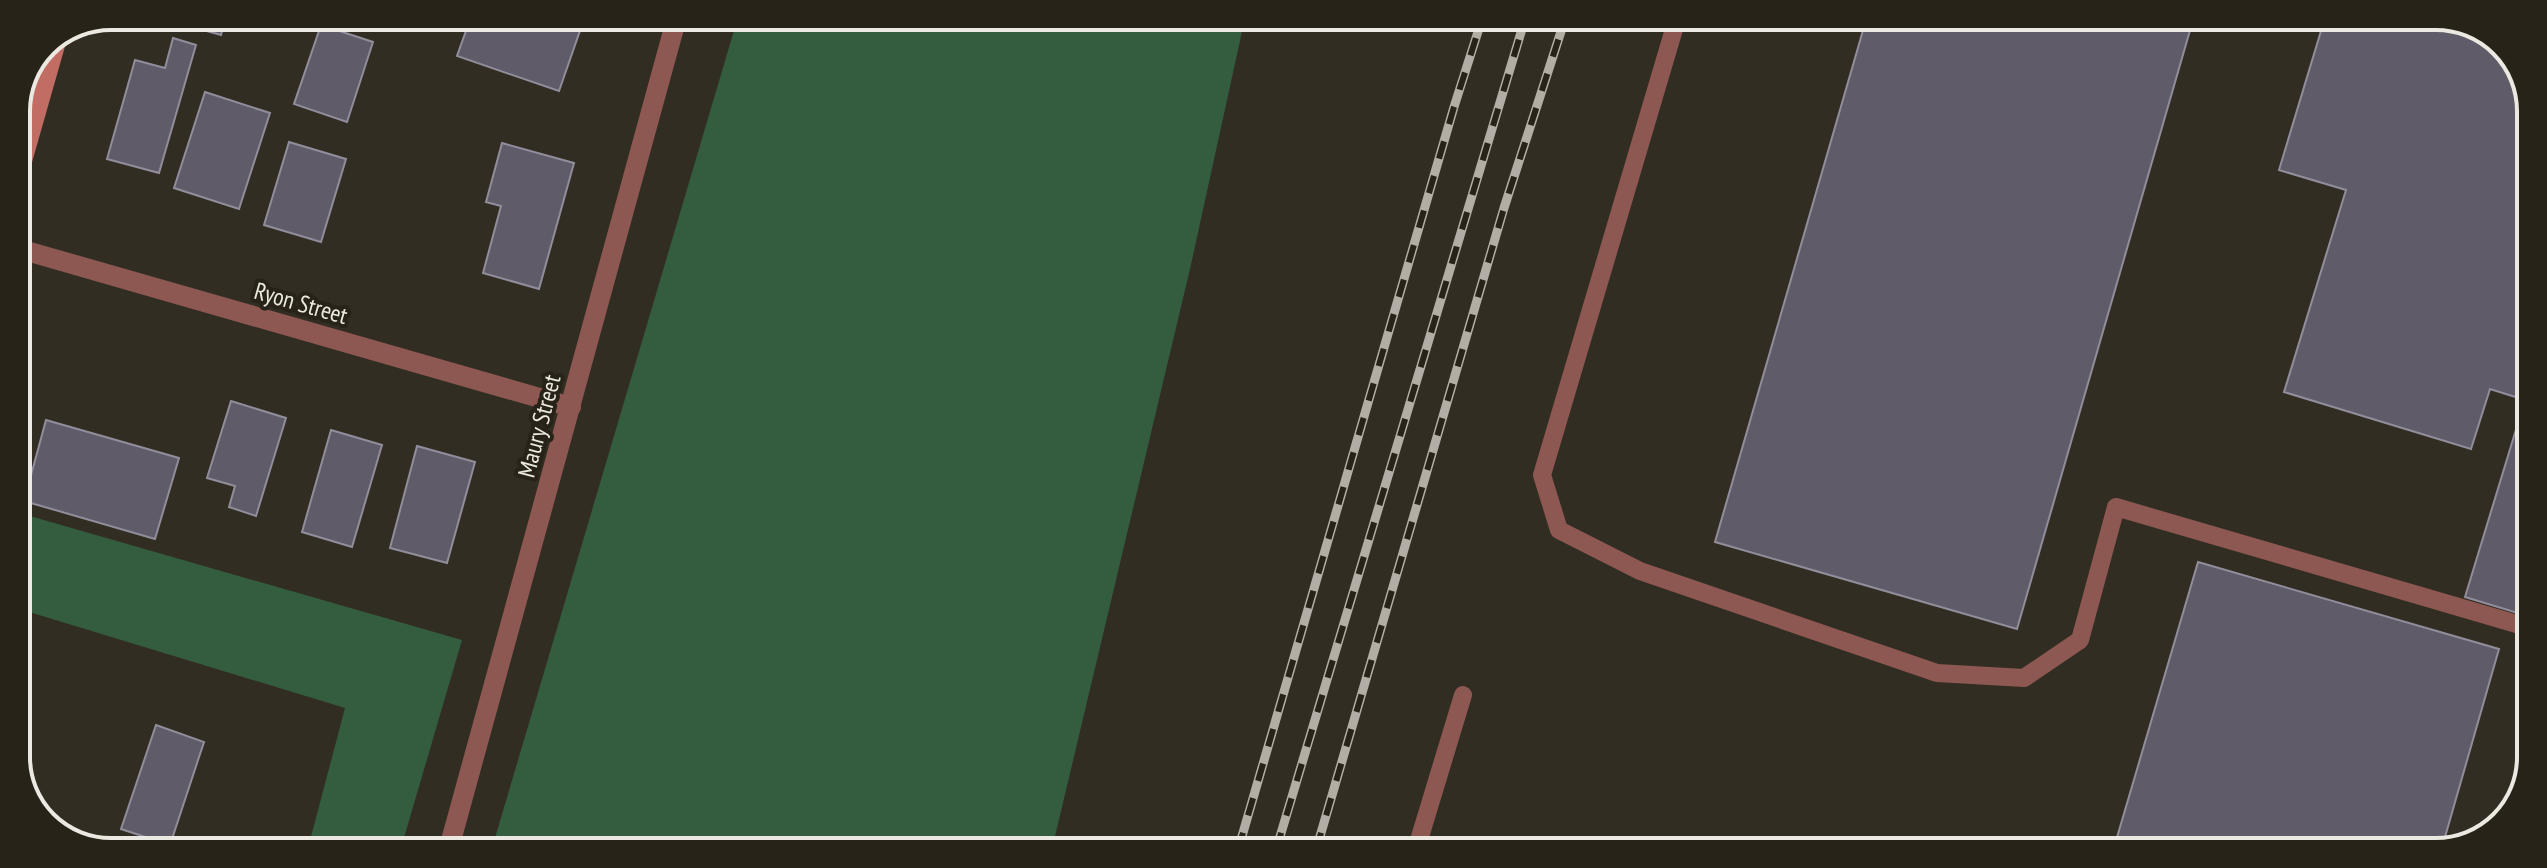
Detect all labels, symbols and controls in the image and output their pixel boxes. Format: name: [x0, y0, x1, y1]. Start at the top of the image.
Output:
street label: Ryon Street: [251, 275, 352, 331]
street label: Maury Street: [510, 371, 568, 481]

